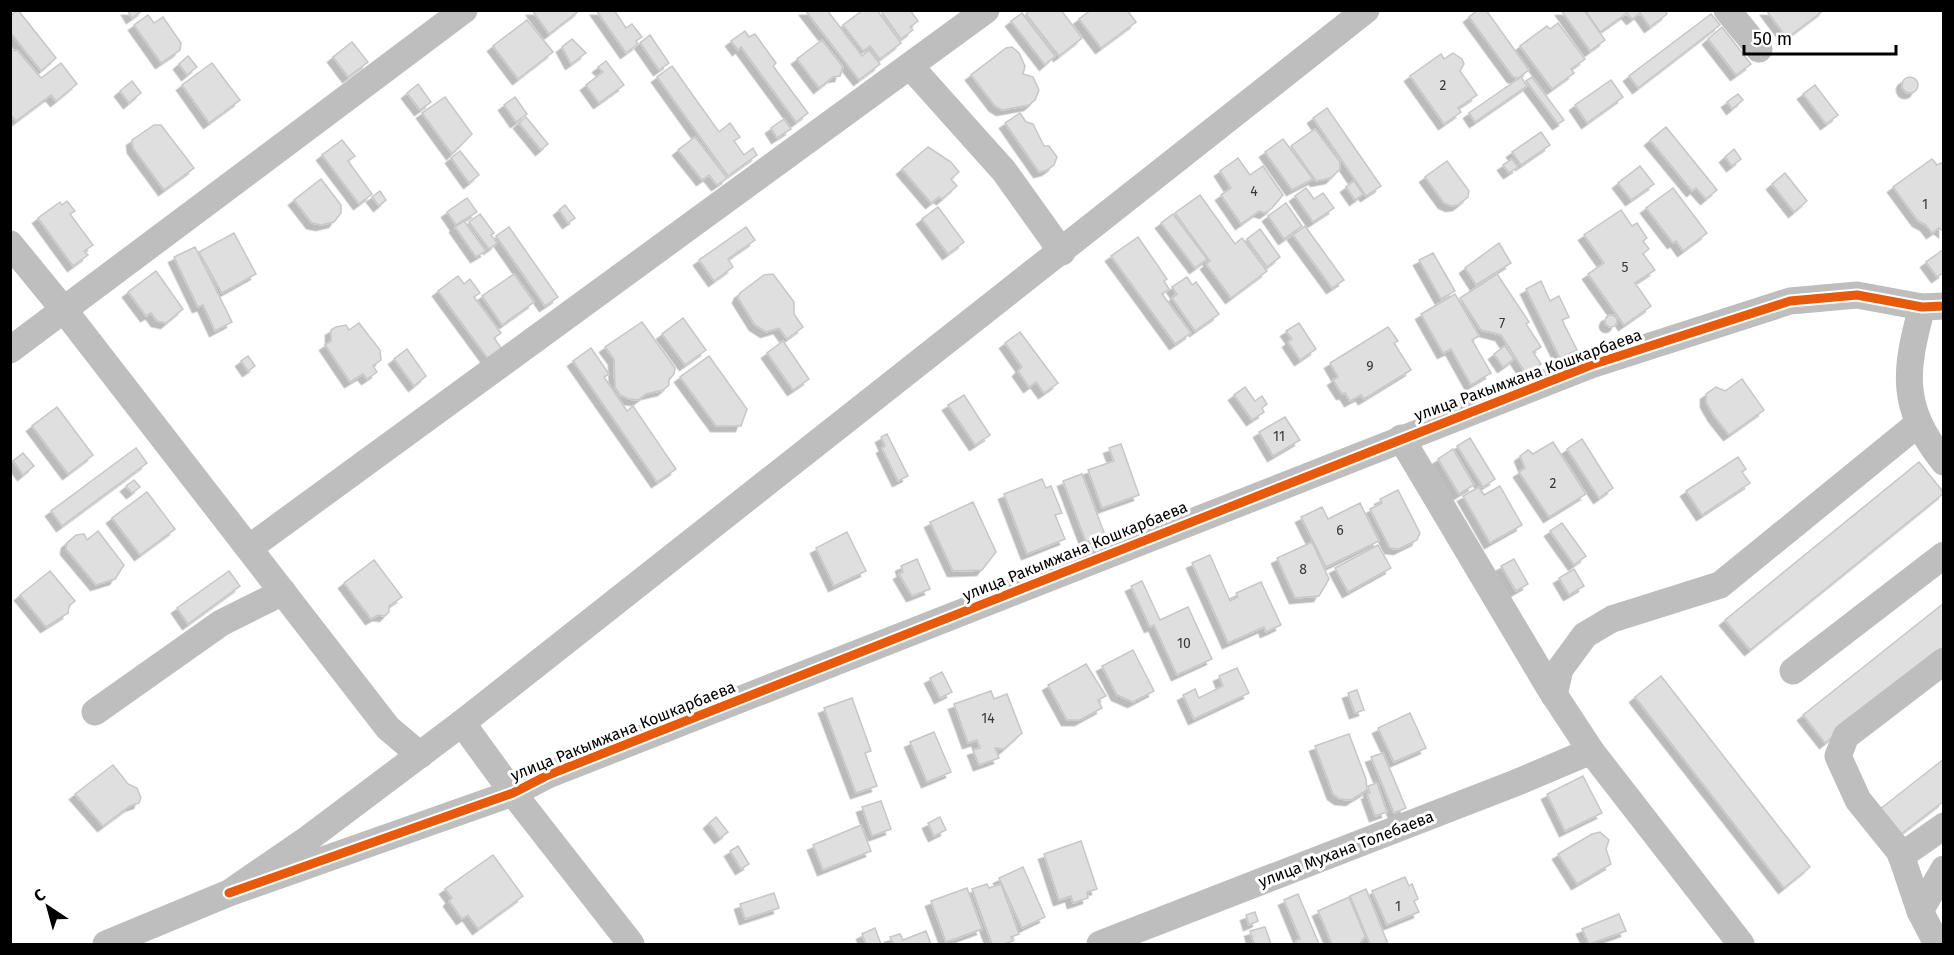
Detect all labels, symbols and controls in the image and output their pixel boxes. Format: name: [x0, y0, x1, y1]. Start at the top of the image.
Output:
scale bar: [1744, 18, 1896, 56]
text: 50 m: [1753, 28, 1792, 50]
house number: 2: [1440, 77, 1447, 94]
house number: 4: [1250, 183, 1258, 200]
house number: 1: [1922, 196, 1928, 213]
house number: 5: [1621, 259, 1629, 276]
house number: 7: [1499, 315, 1505, 332]
street label: улица Ракымжана Кошкарбаева: [1412, 325, 1644, 425]
house number: 9: [1366, 358, 1374, 375]
house number: 11: [1273, 428, 1285, 445]
house number: 2: [1550, 475, 1557, 492]
street label: улица Ракымжана Кошкарбаева: [960, 497, 1190, 605]
house number: 6: [1336, 522, 1344, 539]
house number: 8: [1299, 561, 1307, 578]
house number: 10: [1177, 635, 1191, 652]
street label: улица Ракымжана Кошкарбаева: [508, 677, 738, 785]
house number: 14: [981, 710, 995, 727]
street label: улица Мухана Толебаева: [1256, 807, 1436, 891]
north arrow: [18, 877, 78, 937]
text: С: [30, 884, 49, 906]
house number: 1: [1395, 898, 1401, 915]

